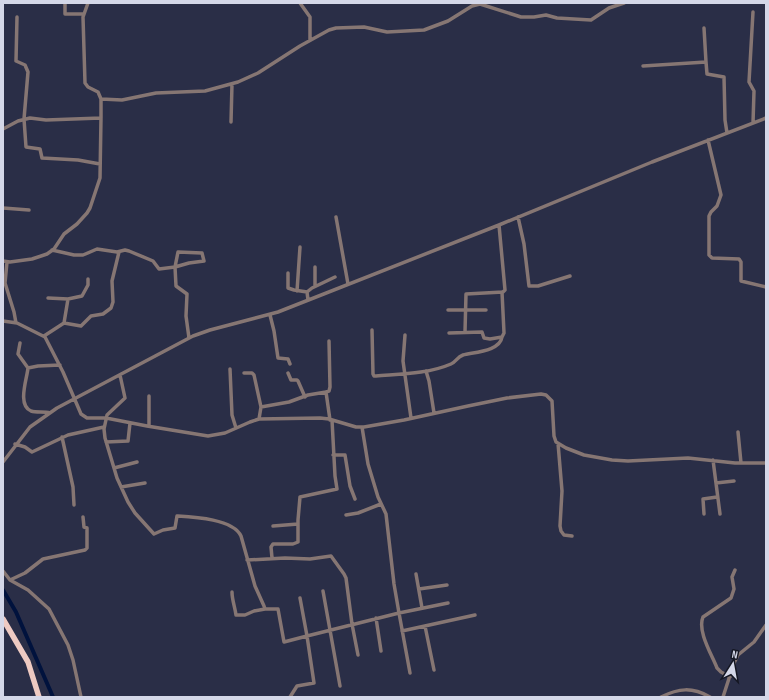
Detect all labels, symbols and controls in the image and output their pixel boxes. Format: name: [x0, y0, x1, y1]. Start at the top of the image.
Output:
north arrow: [713, 644, 753, 684]
text: N: [731, 648, 739, 662]

